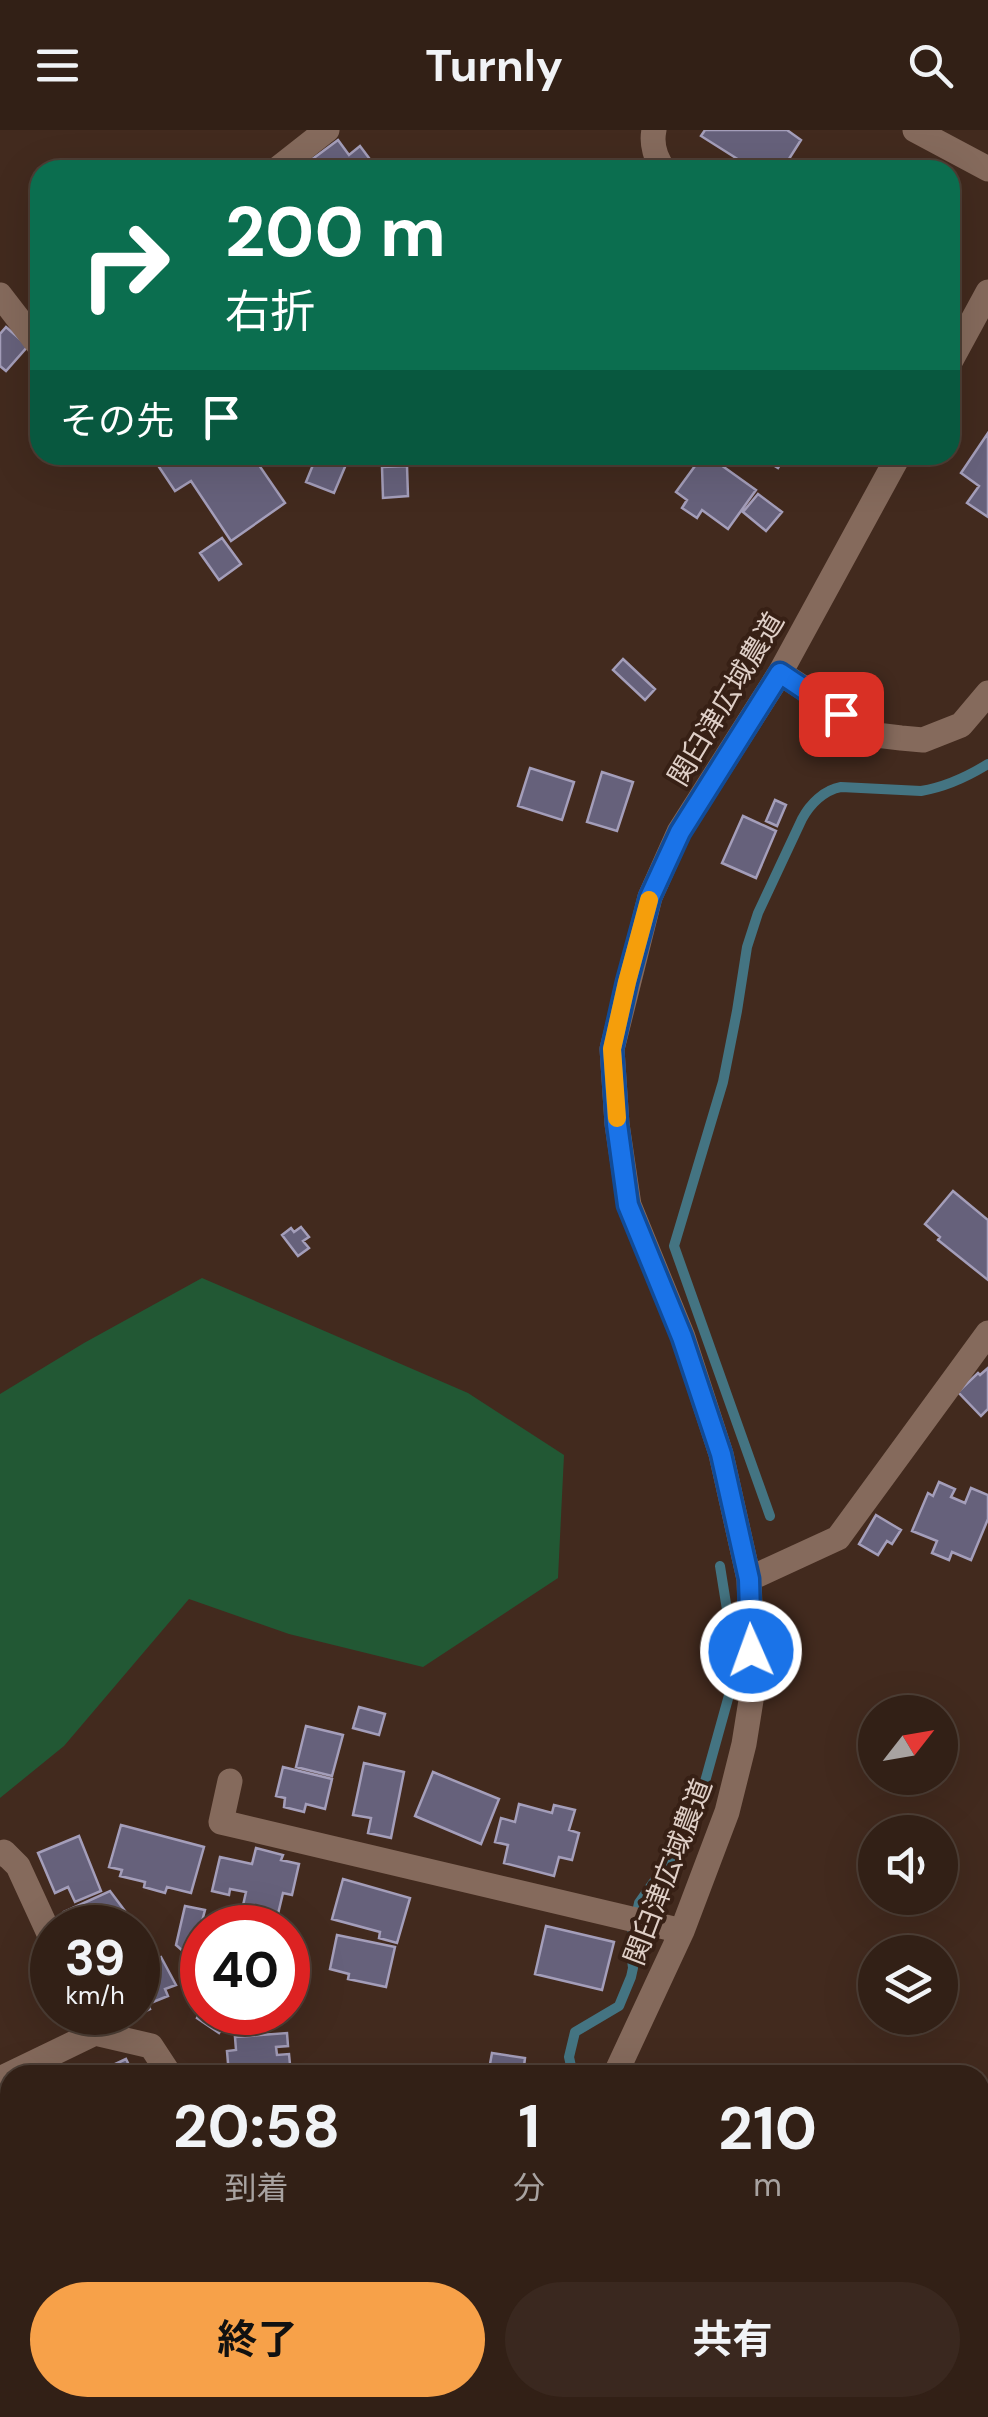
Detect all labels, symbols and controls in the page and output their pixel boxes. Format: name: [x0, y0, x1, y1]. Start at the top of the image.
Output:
text: Turnly: [425, 36, 563, 95]
icon: menu: [30, 38, 85, 93]
icon: search: [903, 38, 958, 93]
text: 200 m: [225, 187, 446, 278]
icon: right: [60, 200, 190, 330]
text: 右折: [225, 282, 315, 341]
icon: arrive: [194, 390, 249, 445]
text: その先: [60, 396, 174, 446]
street label: 関臼津広域農道: [660, 605, 792, 793]
pin: [799, 672, 884, 757]
icon: arrive: [814, 687, 869, 742]
position arrow: [699, 1599, 803, 1703]
north arrow: [858, 1695, 958, 1795]
map controls: [858, 1695, 958, 2035]
street label: 関臼津広域農道: [616, 1774, 720, 1970]
button: sound: [858, 1815, 958, 1915]
speed limit sign: 40: [180, 1905, 310, 2035]
text: 39: [65, 1925, 125, 1991]
button: layers: [858, 1935, 958, 2035]
text: km/h: [65, 1979, 125, 2012]
text: 20:58: [173, 2087, 340, 2166]
text: 1: [518, 2087, 540, 2166]
text: 210: [718, 2089, 817, 2168]
text: m: [753, 2164, 782, 2206]
text: 到着: [225, 2167, 289, 2209]
text: 分: [513, 2167, 545, 2209]
button: 終了: [30, 2282, 485, 2397]
button: 共有: [505, 2282, 960, 2397]

